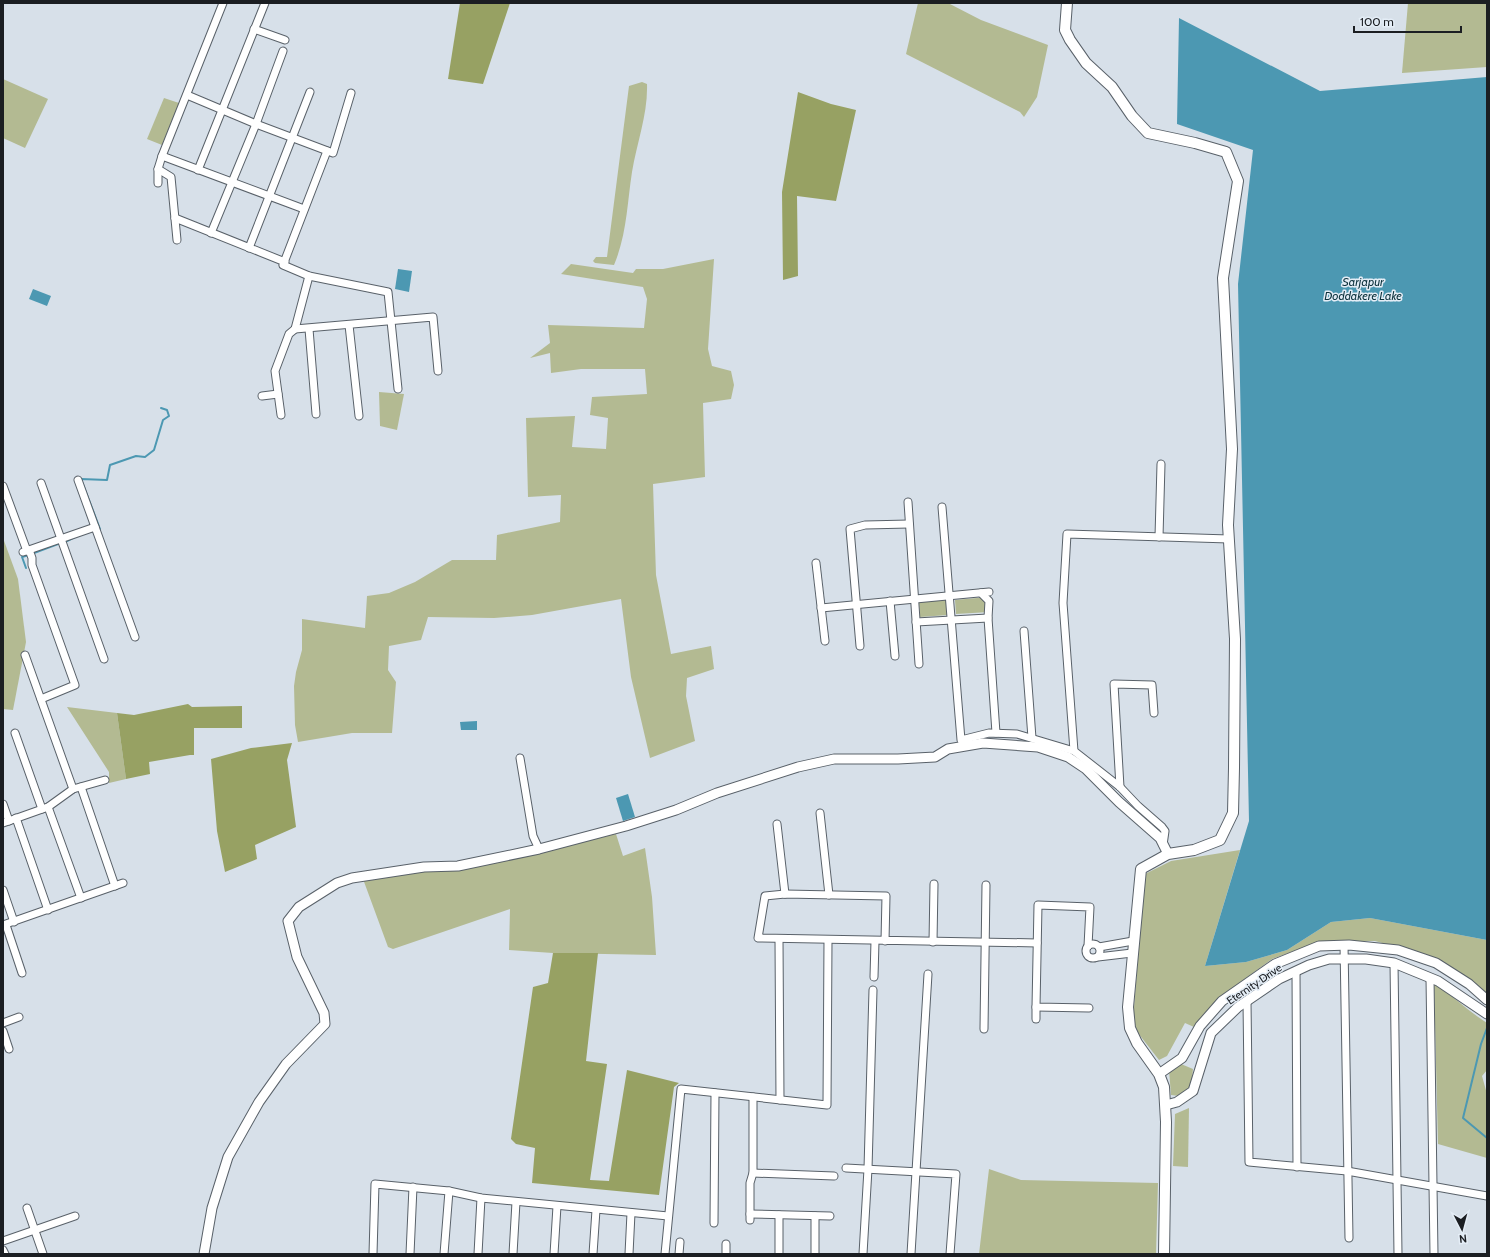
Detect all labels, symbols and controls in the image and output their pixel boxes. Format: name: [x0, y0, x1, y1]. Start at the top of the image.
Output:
scale bar: [1354, 8, 1461, 34]
text: 100 m: [1360, 14, 1394, 29]
water label: Sarjapur Doddakere Lake: [1324, 274, 1402, 303]
street label: Eternity Drive: [1224, 960, 1285, 1008]
north arrow: [1442, 1209, 1482, 1249]
text: N: [1458, 1232, 1468, 1246]

